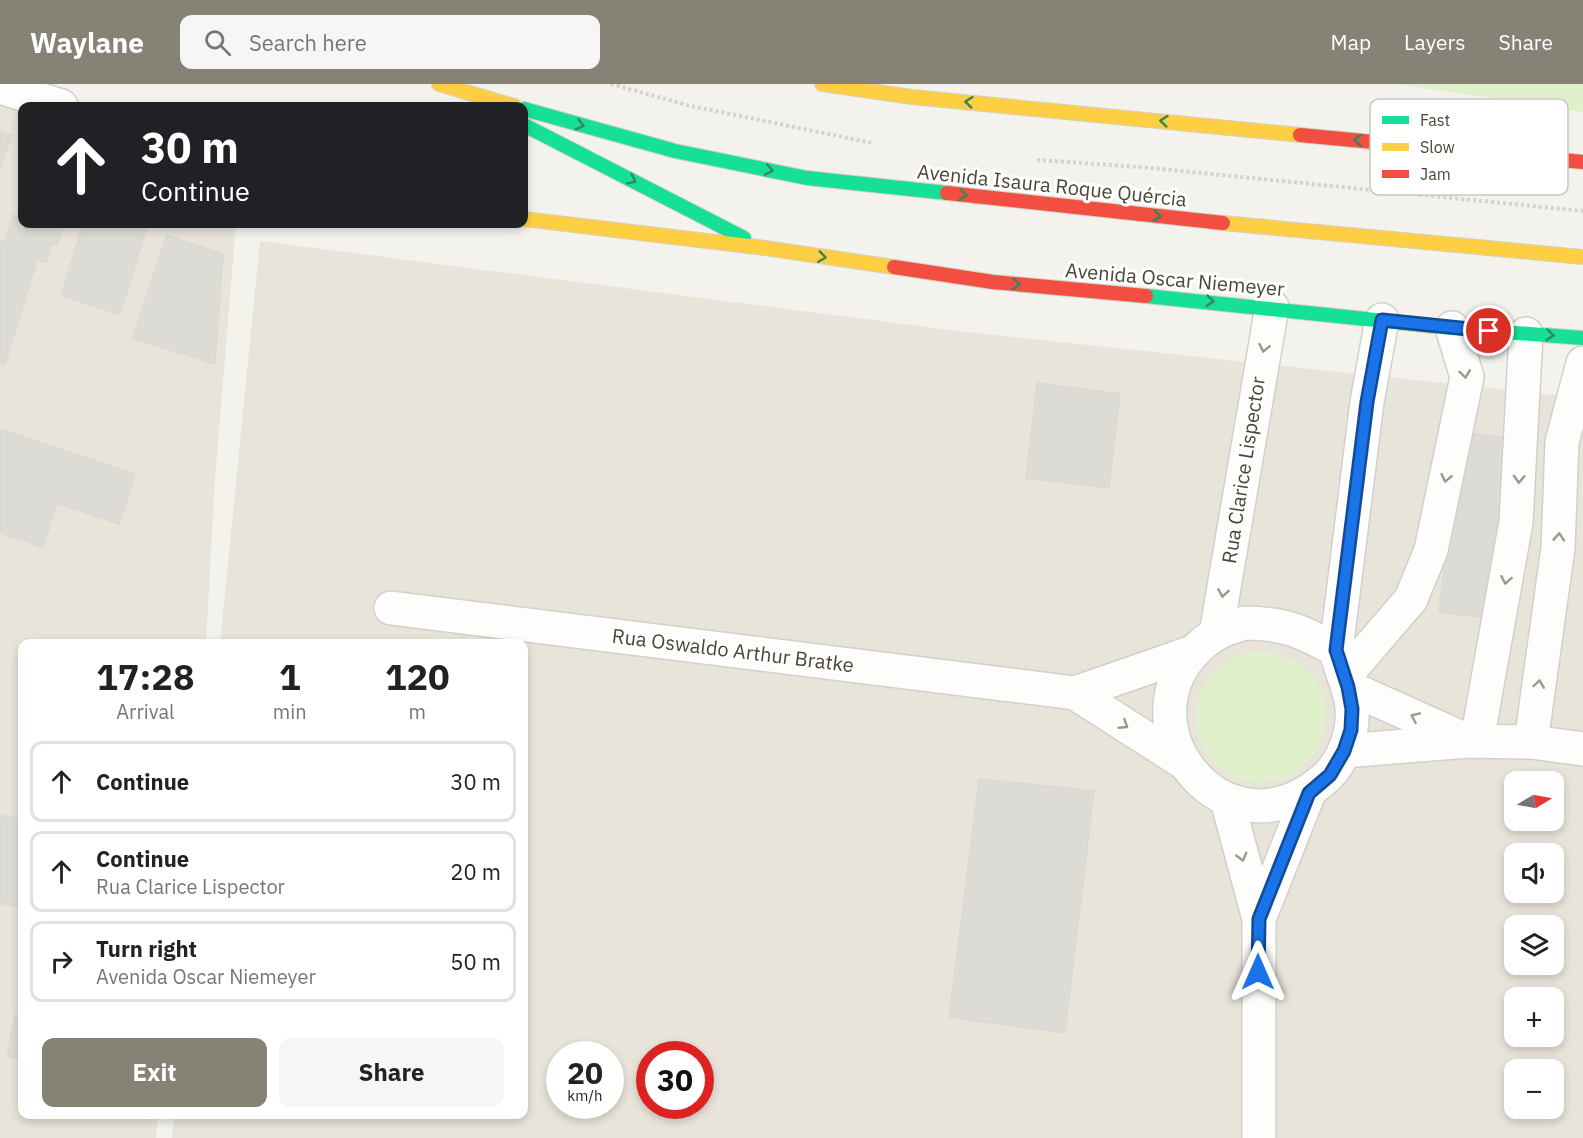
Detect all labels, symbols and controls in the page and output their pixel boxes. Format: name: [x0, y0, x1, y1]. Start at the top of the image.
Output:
search box: [180, 15, 600, 69]
text: Waylane: [30, 24, 144, 61]
icon: search: [201, 26, 234, 59]
text: Search here: [249, 28, 367, 57]
text: Map: [1331, 28, 1371, 56]
text: Layers: [1404, 28, 1466, 56]
text: Share: [1499, 28, 1553, 56]
one-way arrow: [965, 96, 974, 109]
legend: [1370, 99, 1568, 195]
text: Fast: [1420, 110, 1450, 130]
one-way arrow: [1159, 115, 1168, 128]
one-way arrow: [575, 117, 585, 130]
text: 30 m: [141, 120, 239, 175]
icon: ahead: [42, 126, 120, 204]
one-way arrow: [1353, 134, 1362, 147]
text: Slow: [1420, 137, 1455, 157]
street label: Avenida Isaura Roque Quércia: [916, 157, 1188, 213]
one-way arrow: [764, 163, 774, 176]
text: Jam: [1420, 164, 1451, 184]
text: Continue: [141, 173, 250, 208]
one-way arrow: [625, 173, 636, 184]
one-way arrow: [958, 188, 967, 201]
one-way arrow: [1152, 209, 1161, 222]
one-way arrow: [818, 250, 827, 262]
street label: Avenida Oscar Niemeyer: [1064, 256, 1286, 302]
one-way arrow: [1011, 277, 1020, 290]
one-way arrow: [1205, 294, 1214, 307]
pin: [1463, 305, 1514, 356]
icon: arrive: [1472, 314, 1505, 347]
one-way arrow: [1545, 329, 1554, 342]
one-way arrow: [1258, 343, 1271, 353]
one-way arrow: [1458, 369, 1470, 379]
street label: Rua Clarice Lispector: [1215, 375, 1271, 565]
one-way arrow: [1440, 473, 1453, 483]
one-way arrow: [1512, 474, 1525, 483]
one-way arrow: [1552, 532, 1565, 541]
one-way arrow: [1500, 574, 1513, 584]
one-way arrow: [1217, 588, 1229, 597]
street label: Rua Oswaldo Arthur Bratke: [611, 622, 855, 678]
text: 17:28: [96, 653, 195, 700]
text: 1: [279, 653, 301, 700]
text: 120: [385, 653, 450, 700]
one-way arrow: [1533, 679, 1545, 689]
text: Arrival: [116, 698, 175, 725]
text: min: [273, 698, 307, 725]
text: m: [409, 698, 426, 725]
one-way arrow: [1410, 713, 1421, 725]
one-way arrow: [1118, 717, 1128, 729]
icon: ahead: [45, 765, 78, 798]
text: Continue: [96, 767, 189, 796]
text: 30 m: [450, 767, 501, 796]
north arrow: [1504, 771, 1564, 831]
map controls: [1504, 771, 1564, 1119]
button: sound: [1504, 843, 1564, 903]
text: Continue: [96, 844, 189, 873]
one-way arrow: [1235, 852, 1248, 862]
icon: ahead: [45, 855, 78, 888]
text: 20 m: [450, 857, 501, 886]
text: Rua Clarice Lispector: [96, 873, 285, 900]
button: layers: [1504, 915, 1564, 975]
text: Turn right: [96, 934, 197, 963]
position arrow: [1226, 940, 1290, 1004]
icon: right: [45, 945, 78, 978]
text: 50 m: [450, 947, 501, 976]
text: Avenida Oscar Niemeyer: [96, 963, 316, 990]
button: +: [1504, 987, 1564, 1047]
button: Exit: [42, 1038, 267, 1107]
button: Share: [279, 1038, 504, 1107]
speed limit sign: 30: [636, 1041, 714, 1119]
text: 20: [567, 1053, 603, 1092]
button: −: [1504, 1059, 1564, 1119]
text: km/h: [567, 1086, 603, 1105]

